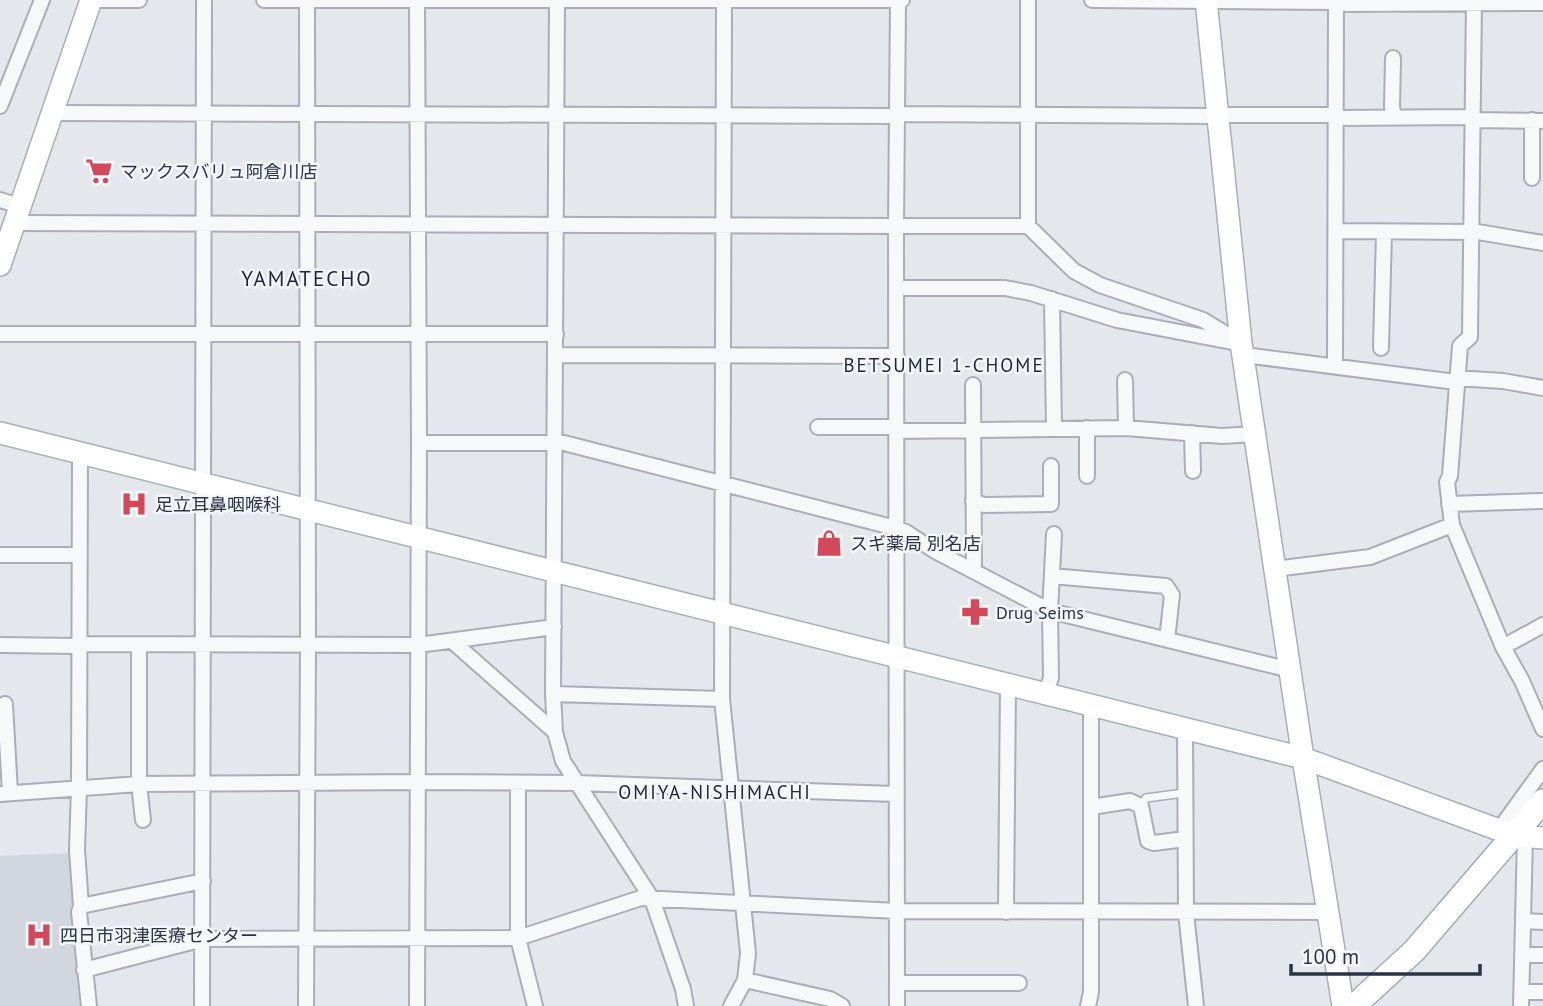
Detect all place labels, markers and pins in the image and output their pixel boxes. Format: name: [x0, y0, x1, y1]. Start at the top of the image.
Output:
supermarket icon: マックスバリュ阿倉川店: [84, 156, 114, 186]
place label: マックスバリュ阿倉川店: [120, 160, 317, 183]
hospital icon: 足立耳鼻咽喉科: [119, 489, 149, 519]
place label: 足立耳鼻咽喉科: [155, 493, 281, 516]
shop icon: スギ薬局 別名店: [814, 528, 844, 558]
place label: スギ薬局 別名店: [850, 532, 981, 555]
pharmacy icon: Drug Seims: [960, 597, 990, 627]
place label: Drug Seims: [996, 601, 1084, 624]
hospital icon: 四日市羽津医療センター: [24, 920, 54, 950]
place label: 四日市羽津医療センター: [60, 924, 258, 947]

